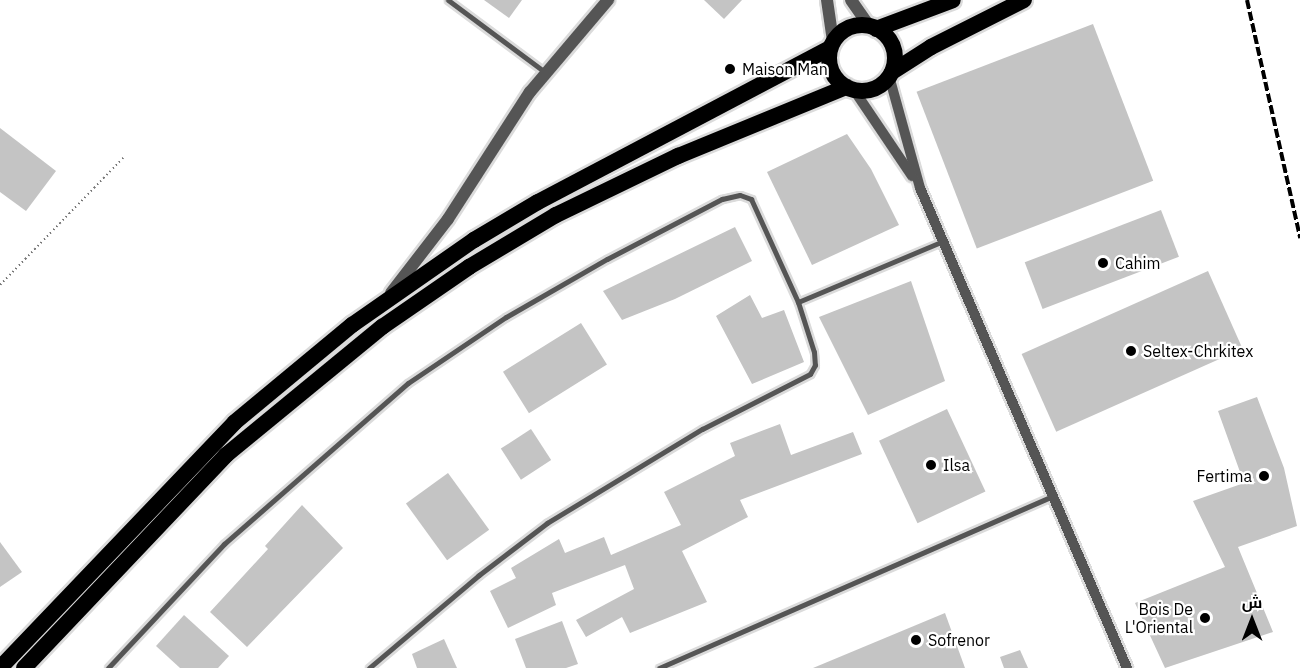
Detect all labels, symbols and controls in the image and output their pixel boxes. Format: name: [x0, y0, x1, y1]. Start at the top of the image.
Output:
place label: Maison Man: [742, 59, 828, 79]
marker: Maison Man: [723, 62, 737, 76]
place label: Cahim: [1115, 253, 1161, 273]
marker: Cahim: [1096, 256, 1110, 270]
place label: Seltex-Chrkitex: [1143, 341, 1253, 361]
marker: Seltex-Chrkitex: [1124, 344, 1138, 358]
place label: Ilsa: [943, 455, 970, 475]
marker: Ilsa: [924, 458, 938, 472]
place label: Fertima: [1197, 466, 1252, 486]
marker: Fertima: [1257, 469, 1271, 483]
north arrow: [1222, 590, 1282, 650]
text: ش: [1242, 592, 1262, 612]
place label: Bois De L'Oriental: [1125, 599, 1193, 637]
marker: Bois De L'Oriental: [1198, 611, 1212, 625]
place label: Sofrenor: [928, 630, 990, 650]
marker: Sofrenor: [909, 633, 923, 647]

